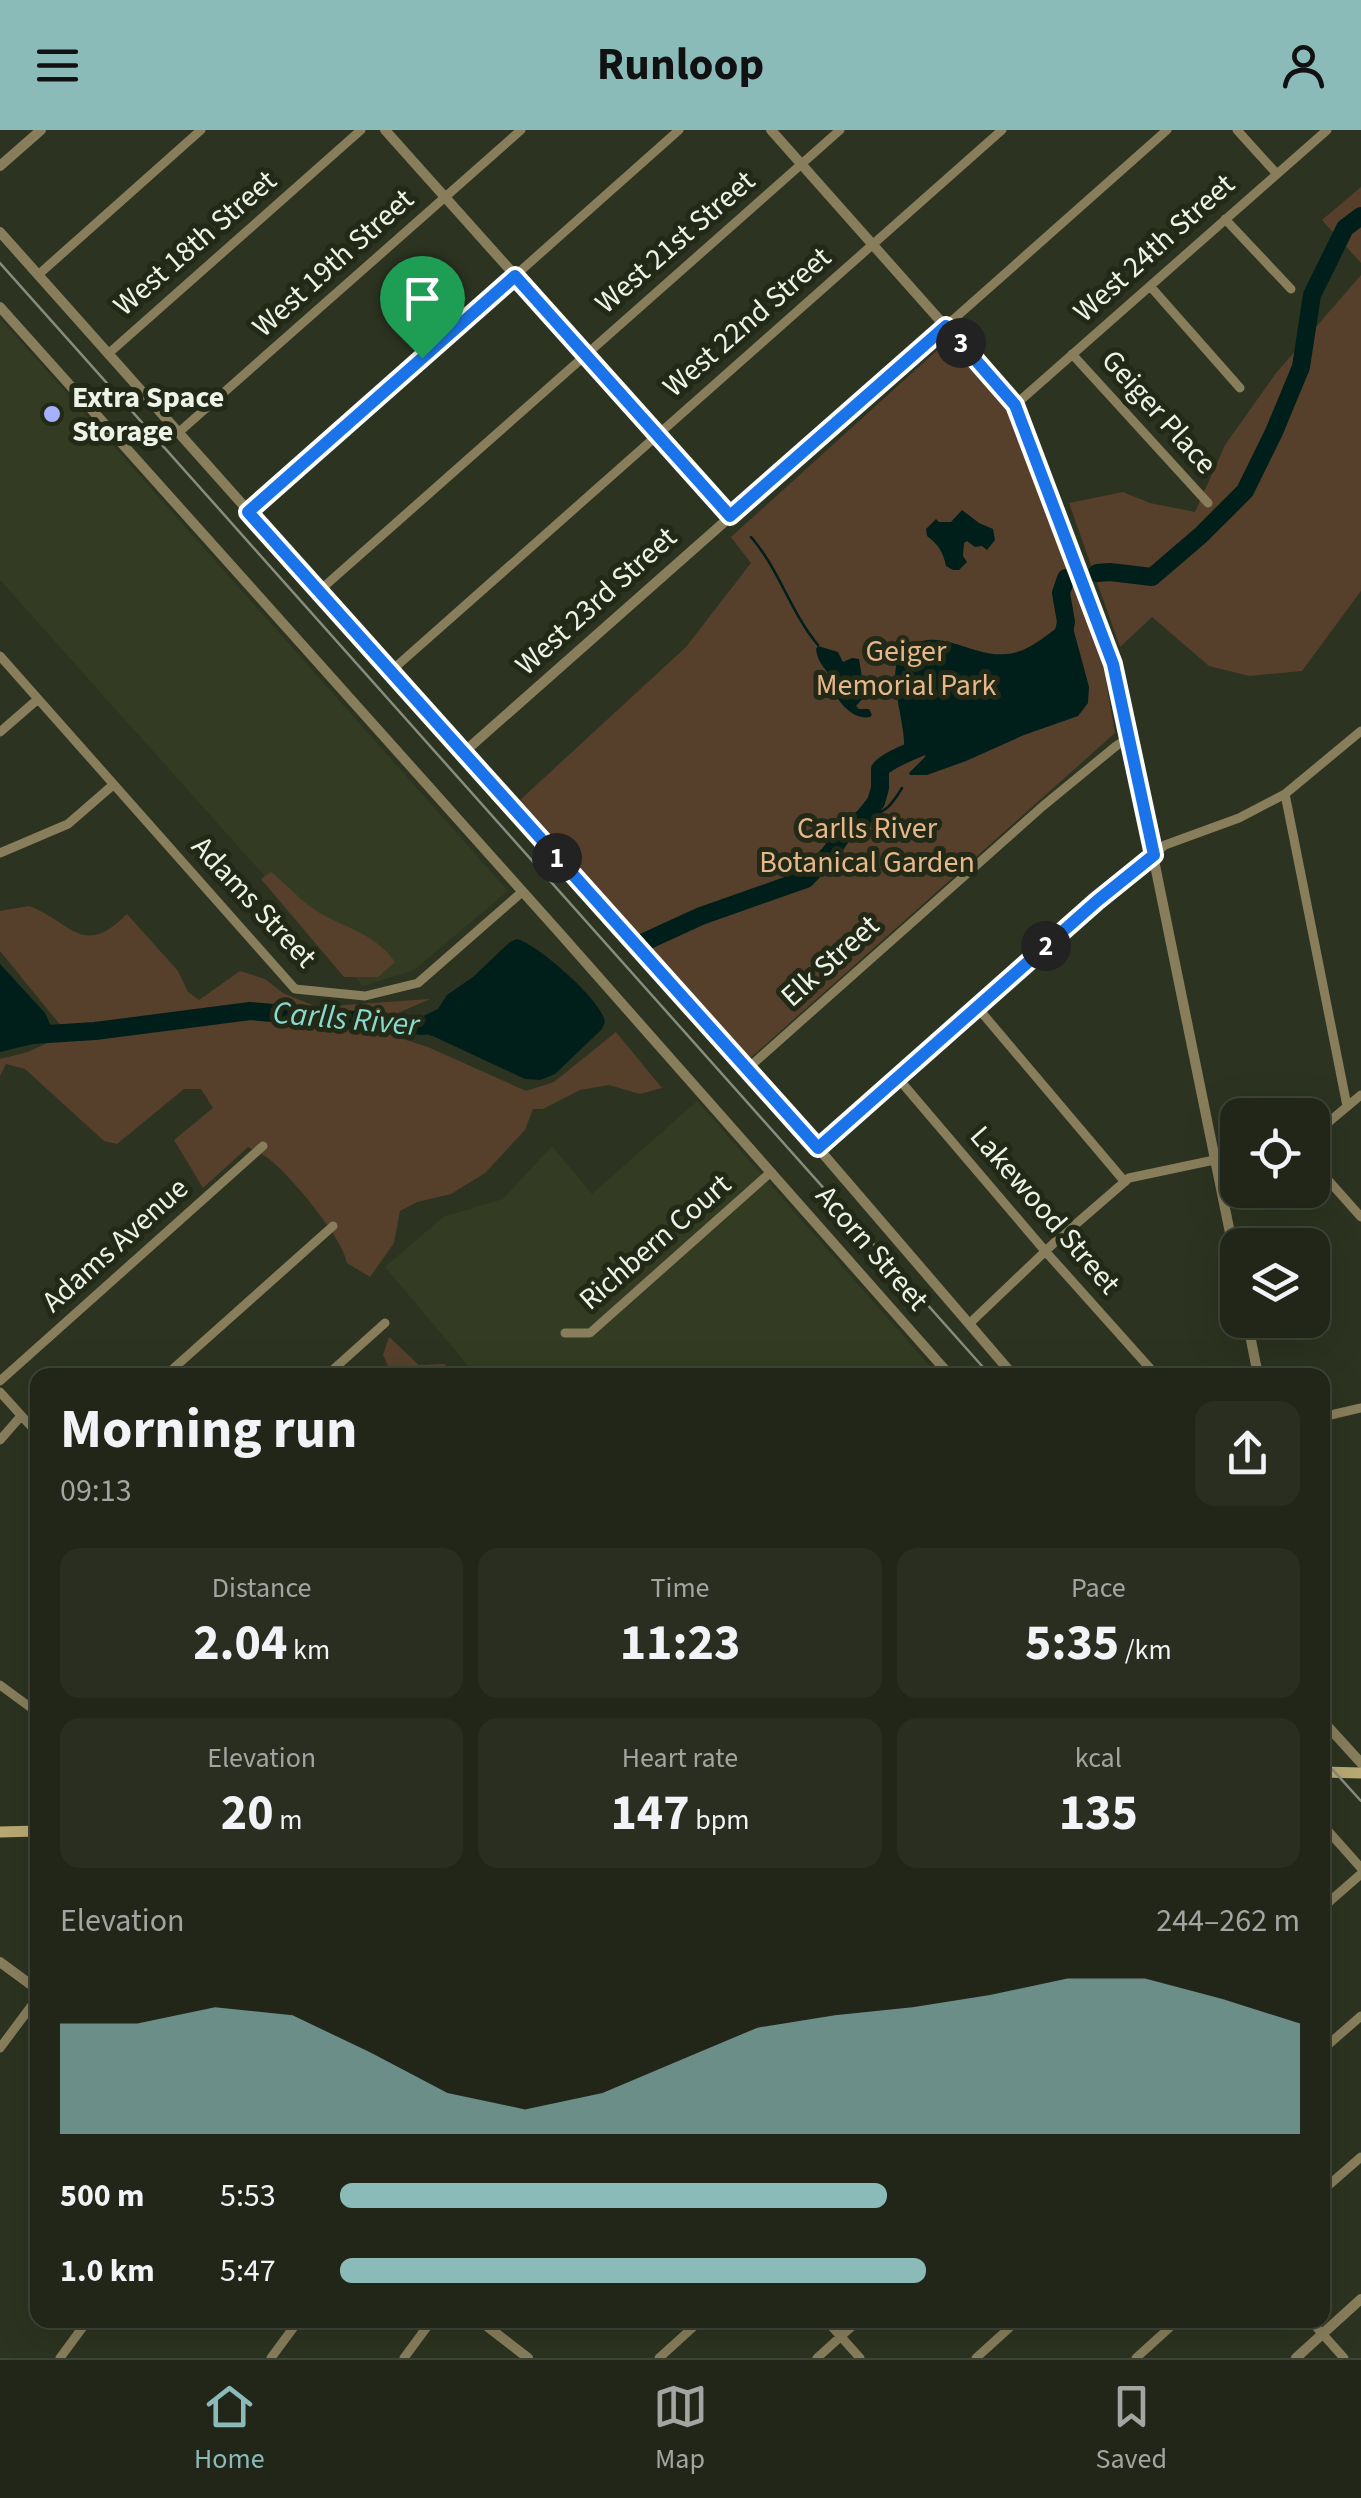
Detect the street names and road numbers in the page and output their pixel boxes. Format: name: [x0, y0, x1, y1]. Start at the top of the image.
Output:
street label: West 18th Street: [104, 160, 286, 326]
street label: West 21st Street: [586, 160, 764, 324]
street label: West 24th Street: [1064, 164, 1244, 332]
street label: West 19th Street: [243, 179, 423, 347]
street label: West 22nd Street: [653, 237, 841, 407]
street label: Geiger Place: [1091, 340, 1227, 484]
street label: West 23rd Street: [506, 517, 686, 685]
street label: Adams Street: [181, 826, 327, 978]
street label: Elk Street: [771, 905, 889, 1017]
street label: Lakewood Street: [960, 1116, 1130, 1304]
street label: Richbern Court: [570, 1164, 740, 1320]
street label: Adams Avenue: [32, 1167, 198, 1323]
street label: Acorn Street: [805, 1176, 939, 1320]

